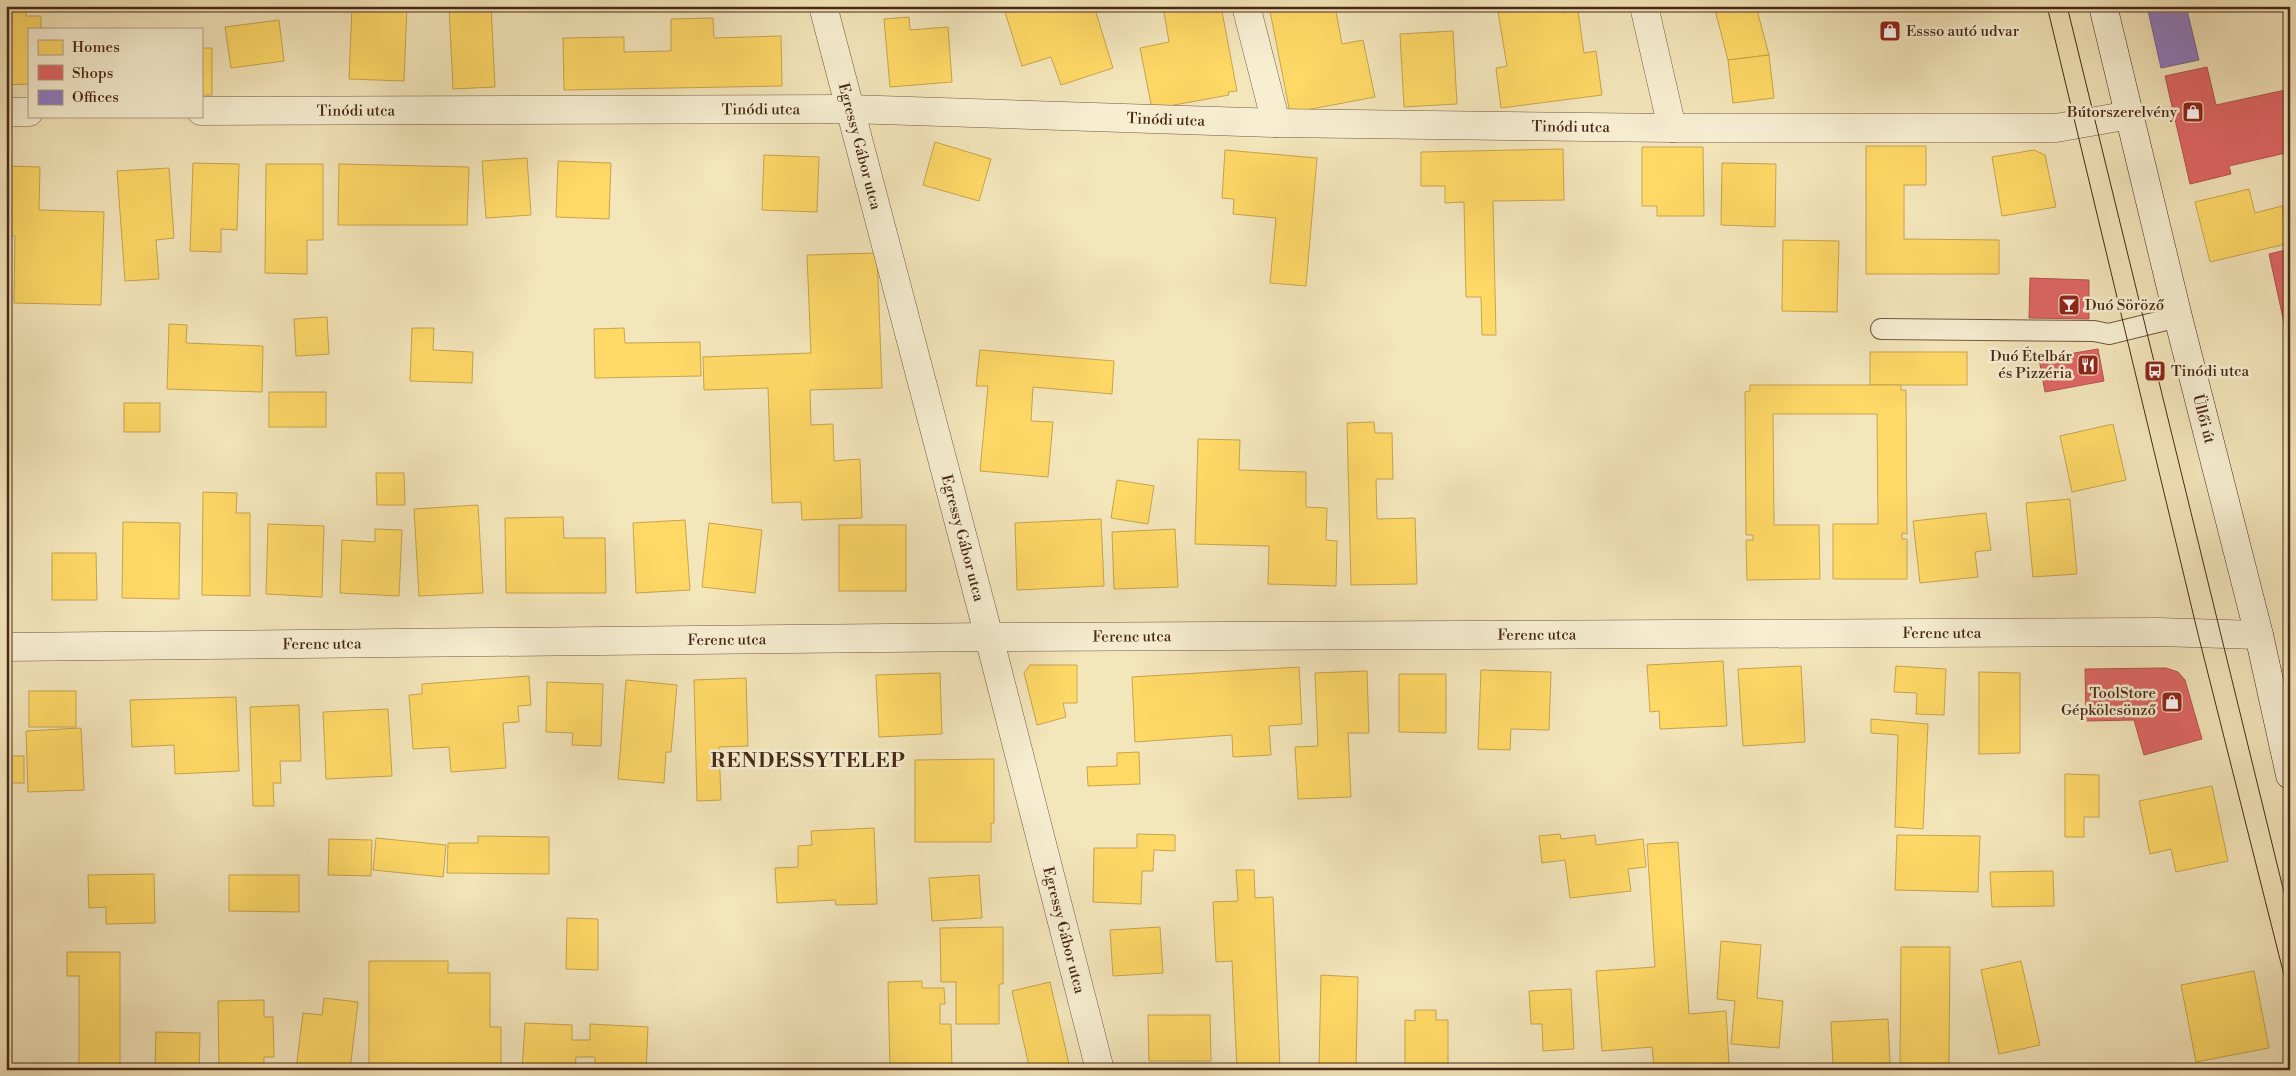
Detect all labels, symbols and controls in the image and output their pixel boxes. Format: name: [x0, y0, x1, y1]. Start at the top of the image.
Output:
shop icon: Essso autó udvar: [1878, 19, 1902, 43]
place label: Essso autó udvar: [1906, 22, 2020, 41]
legend: [28, 28, 202, 118]
text: Homes: [72, 38, 120, 57]
text: Shops: [72, 64, 113, 83]
street label: Egressy Gábor utca: [834, 81, 886, 212]
text: Offices: [72, 88, 119, 107]
street label: Tinódi utca: [722, 100, 801, 119]
shop icon: Bútorszerelvény: [2181, 100, 2205, 124]
street label: Tinódi utca: [317, 101, 396, 120]
place label: Bútorszerelvény: [2066, 103, 2178, 122]
street label: Tinódi utca: [1126, 109, 1206, 130]
street label: Tinódi utca: [1531, 117, 1610, 137]
bar icon: Duó Söröző: [2057, 293, 2081, 317]
place label: Duó Söröző: [2085, 296, 2165, 315]
place label: Duó Ételbár és Pizzéria: [1990, 346, 2073, 383]
restaurant icon: Duó Ételbár és Pizzéria: [2076, 353, 2100, 377]
bus stop icon: Tinódi utca: [2143, 359, 2167, 383]
place label: Tinódi utca: [2171, 362, 2250, 381]
street label: Üllői út: [2189, 392, 2220, 446]
street label: Egressy Gábor utca: [937, 472, 989, 604]
street label: Ferenc utca: [1902, 623, 1982, 643]
street label: Ferenc utca: [1497, 625, 1577, 644]
street label: Ferenc utca: [1092, 627, 1172, 646]
street label: Ferenc utca: [687, 630, 767, 650]
street label: Ferenc utca: [282, 634, 362, 654]
place label: ToolStore Gépkölcsönző: [2061, 684, 2157, 720]
shop icon: ToolStore Gépkölcsönző: [2160, 690, 2184, 714]
district label: RENDESSYTELEP: [711, 749, 905, 774]
street label: Egressy Gábor utca: [1039, 865, 1090, 996]

